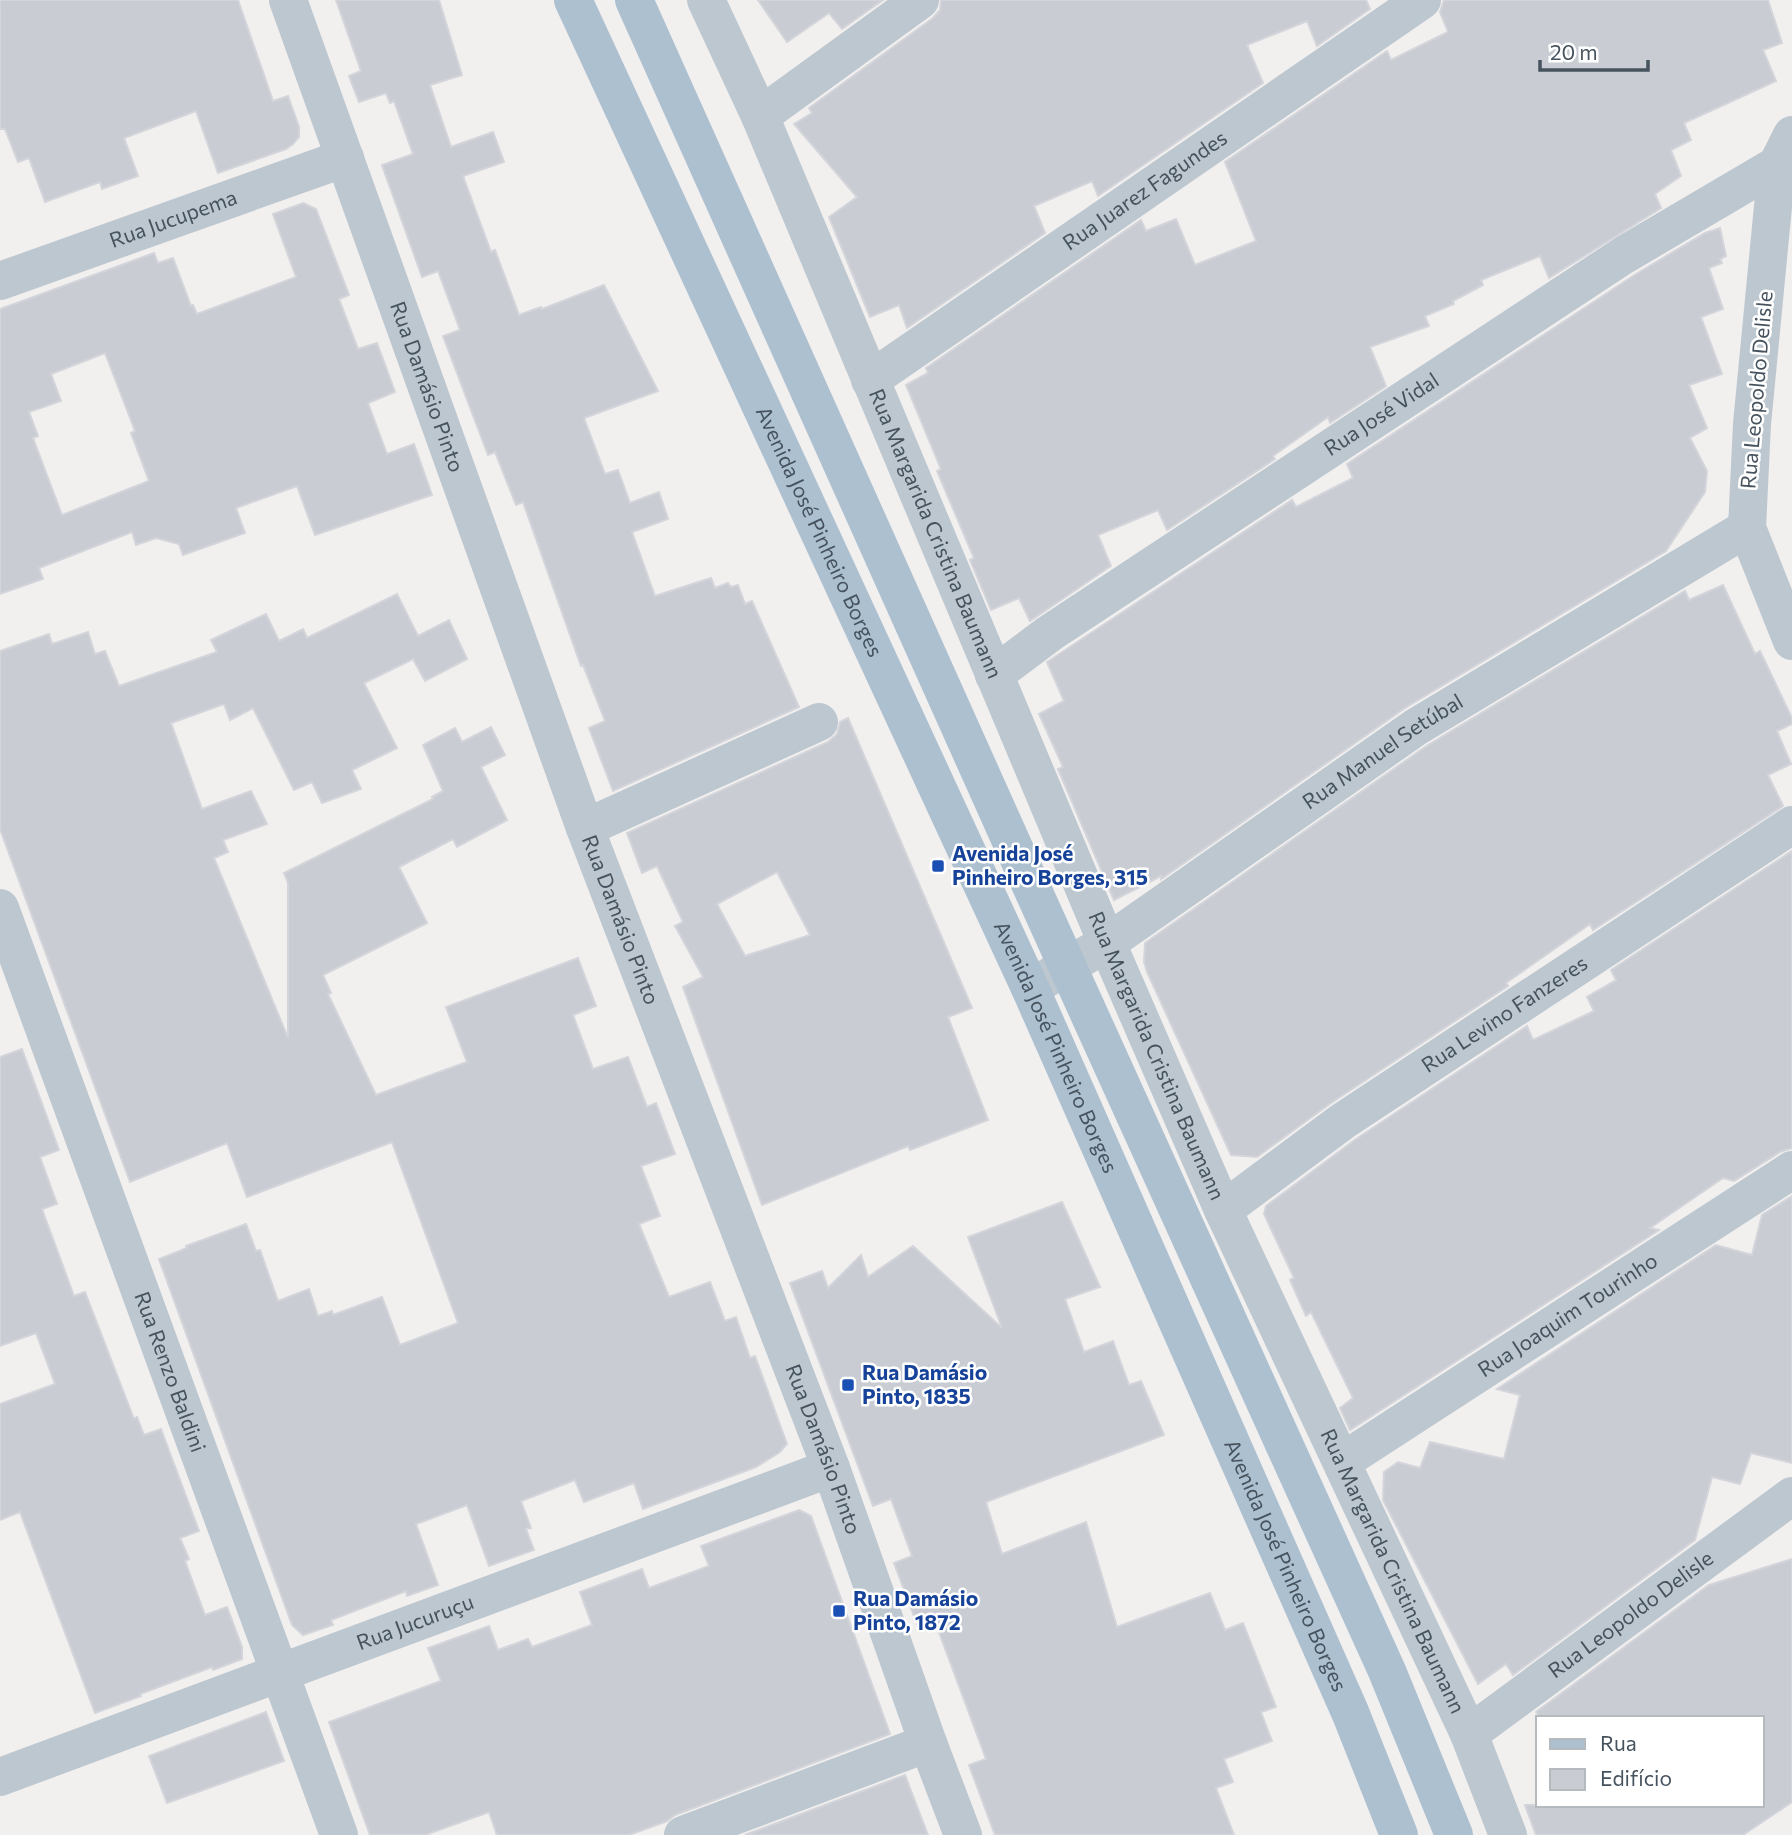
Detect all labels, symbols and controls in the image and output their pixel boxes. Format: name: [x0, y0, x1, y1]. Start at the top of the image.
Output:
scale bar: [1540, 28, 1648, 72]
text: 20 m: [1550, 39, 1598, 64]
street label: Rua Juarez Fagundes: [1057, 124, 1231, 255]
street label: Rua Jucupema: [106, 184, 240, 252]
street label: Rua Leopoldo Delisle: [1734, 290, 1777, 490]
street label: Rua Damásio Pinto: [386, 298, 470, 475]
street label: Rua José Vidal: [1319, 367, 1443, 460]
street label: Rua Margarida Cristina Baumann: [865, 385, 1008, 682]
street label: Avenida José Pinheiro Borges: [752, 402, 889, 660]
street label: Rua Manuel Setúbal: [1297, 688, 1467, 814]
street label: Rua Damásio Pinto: [578, 831, 666, 1008]
place label: Avenida José Pinheiro Borges, 315: [952, 840, 1148, 889]
marker: Avenida José Pinheiro Borges, 315: [930, 858, 946, 874]
street label: Rua Margarida Cristina Baumann: [1084, 908, 1231, 1203]
street label: Avenida José Pinheiro Borges: [990, 917, 1124, 1176]
street label: Rua Levino Fanzeres: [1416, 950, 1591, 1077]
street label: Rua Joaquim Tourinho: [1473, 1247, 1661, 1381]
street label: Rua Renzo Baldini: [130, 1288, 212, 1455]
place label: Rua Damásio Pinto, 1835: [862, 1359, 987, 1408]
street label: Rua Damásio Pinto: [781, 1360, 867, 1537]
marker: Rua Damásio Pinto, 1835: [840, 1377, 856, 1393]
street label: Rua Margarida Cristina Baumann: [1316, 1424, 1471, 1717]
street label: Avenida José Pinheiro Borges: [1220, 1435, 1353, 1695]
street label: Rua Leopoldo Delisle: [1543, 1545, 1717, 1683]
place label: Rua Damásio Pinto, 1872: [853, 1585, 978, 1634]
street label: Rua Jucuruçu: [353, 1588, 477, 1654]
marker: Rua Damásio Pinto, 1872: [831, 1603, 847, 1619]
legend: [1536, 1716, 1764, 1807]
text: Rua: [1600, 1730, 1637, 1755]
text: Edifício: [1600, 1765, 1672, 1790]

